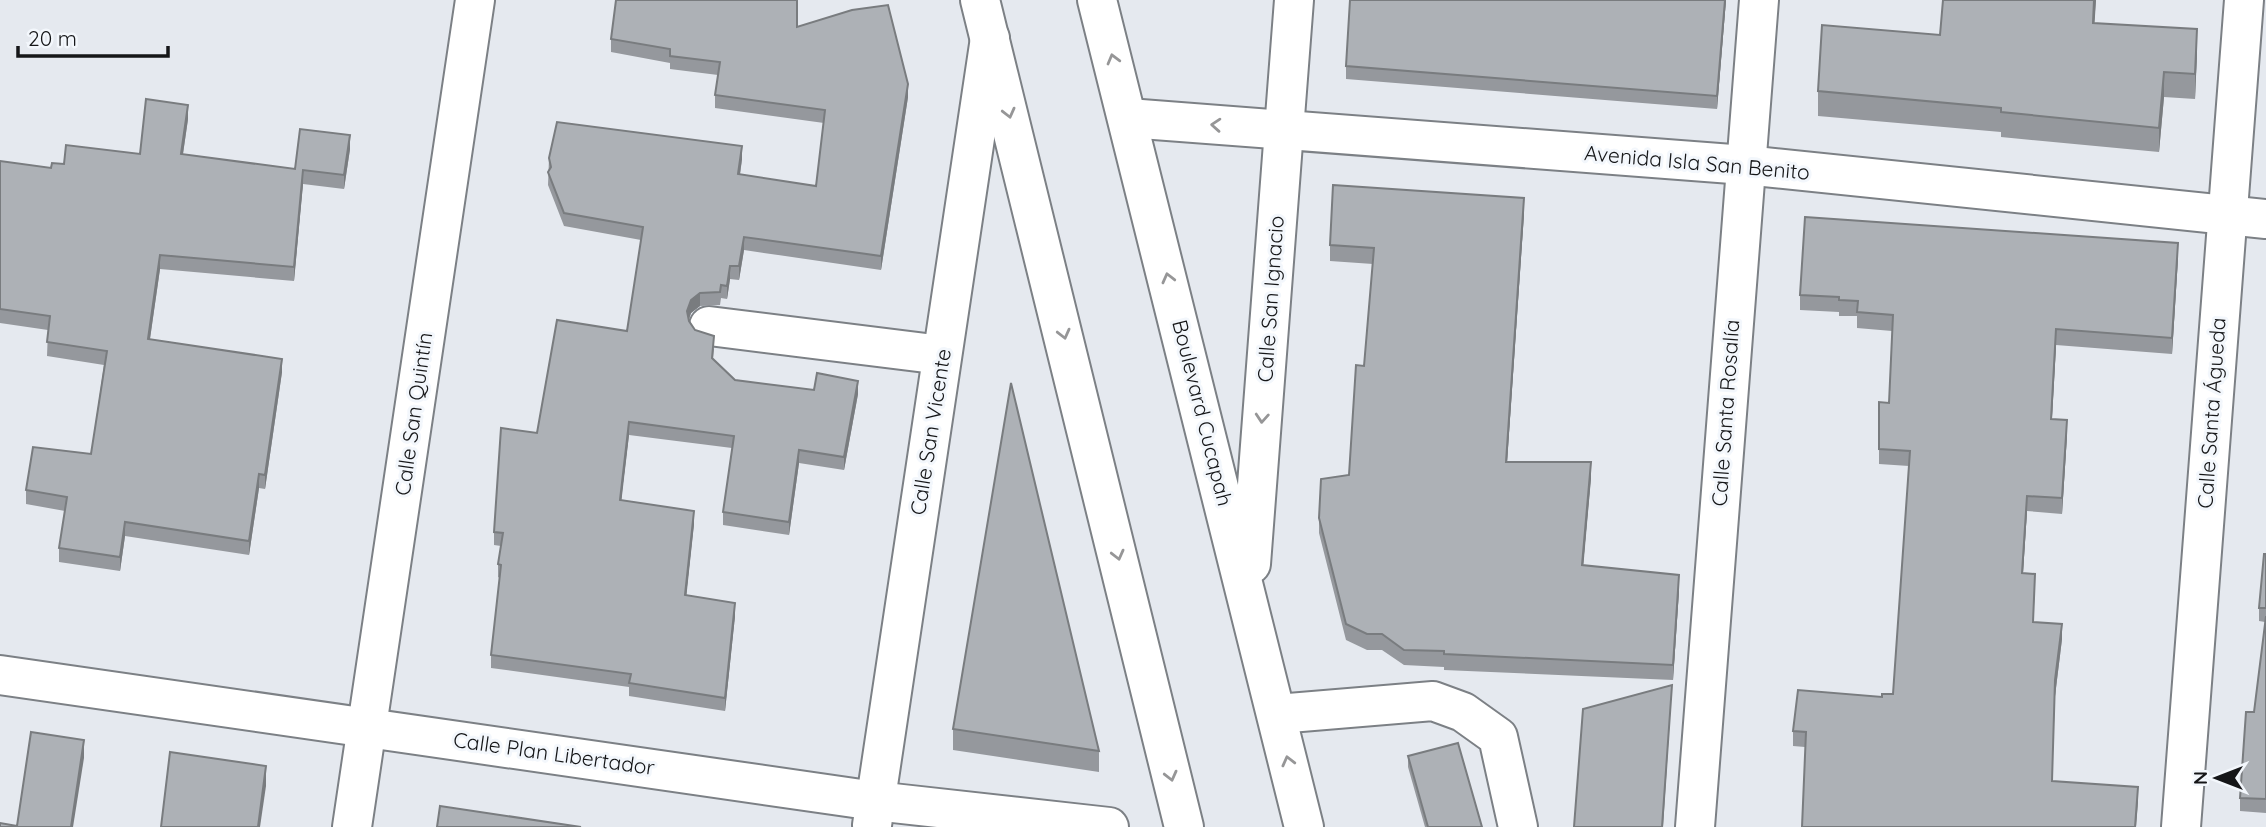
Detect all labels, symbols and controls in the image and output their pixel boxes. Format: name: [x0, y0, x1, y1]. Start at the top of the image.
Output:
scale bar: [18, 14, 168, 58]
text: 20 m: [28, 25, 77, 51]
one-way arrow: [1106, 53, 1121, 65]
one-way arrow: [1001, 107, 1015, 119]
one-way arrow: [1211, 118, 1222, 133]
street label: Avenida Isla San Benito: [1583, 139, 1811, 185]
street label: Calle San Ignacio: [1251, 215, 1289, 383]
one-way arrow: [1162, 273, 1176, 285]
street label: Calle Santa Águeda: [2191, 316, 2231, 509]
street label: Boulevard Cucapah: [1167, 317, 1239, 509]
street label: Calle Santa Rosalía: [1706, 319, 1744, 507]
one-way arrow: [1056, 328, 1070, 340]
street label: Calle San Quintín: [389, 331, 437, 497]
street label: Calle San Vicente: [904, 347, 956, 517]
one-way arrow: [1255, 413, 1270, 424]
one-way arrow: [1109, 549, 1124, 561]
street label: Calle Plan Libertador: [452, 726, 657, 780]
north arrow: [2182, 743, 2252, 813]
one-way arrow: [1282, 755, 1296, 767]
one-way arrow: [1163, 770, 1177, 782]
text: N: [2188, 771, 2212, 785]

